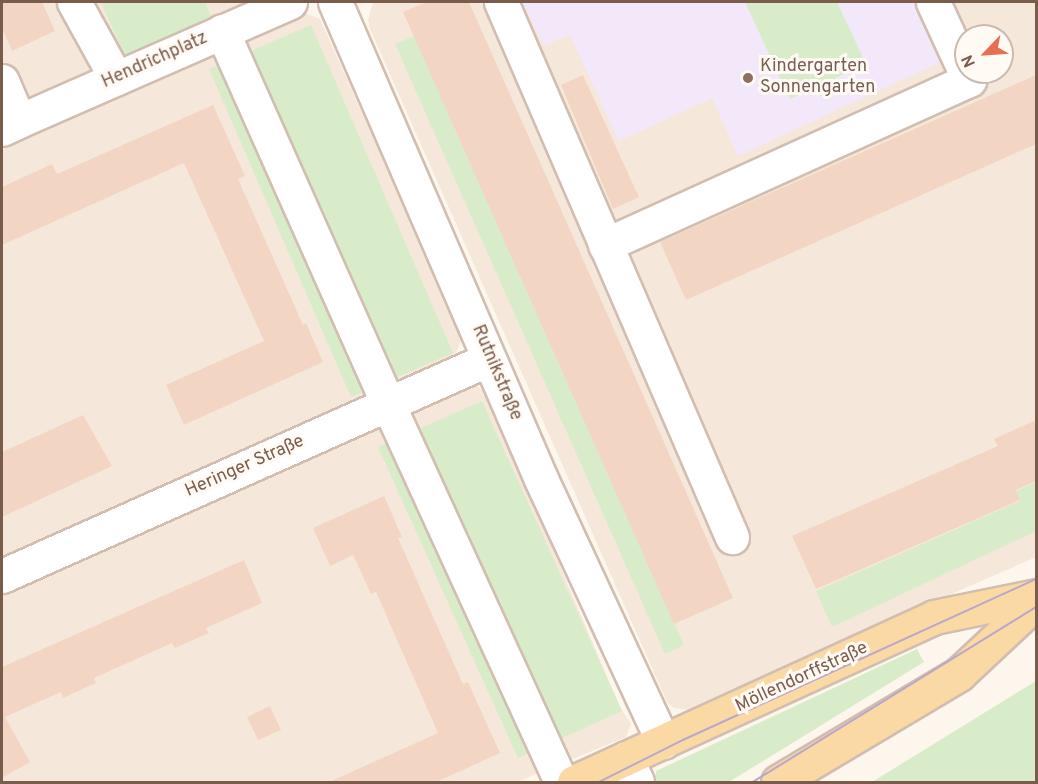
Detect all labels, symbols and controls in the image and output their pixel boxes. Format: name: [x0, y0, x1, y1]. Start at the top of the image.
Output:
north arrow: [954, 24, 1014, 84]
street label: Hendrichplatz: [99, 28, 211, 94]
text: N: [958, 51, 981, 70]
place label: Kindergarten Sonnengarten: [760, 57, 875, 100]
marker: Kindergarten Sonnengarten: [741, 71, 755, 85]
street label: Rutnikstraße: [466, 322, 526, 424]
street label: Heringer Straße: [182, 431, 308, 503]
street label: Möllendorffstraße: [732, 638, 872, 718]

